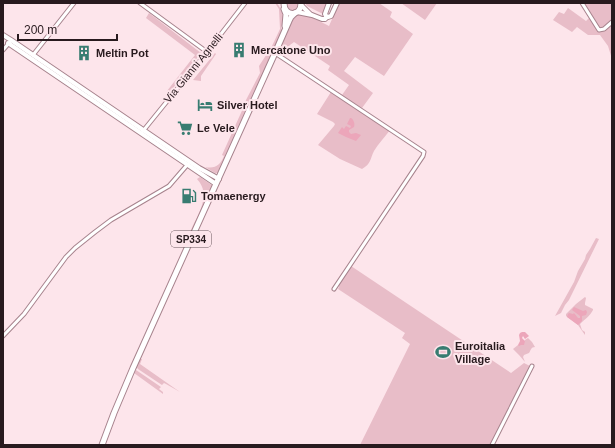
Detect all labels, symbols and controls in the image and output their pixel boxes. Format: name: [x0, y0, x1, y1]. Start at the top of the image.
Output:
scale bar: [18, 16, 117, 42]
text: 200 m: [24, 23, 57, 37]
street label: Via Gianni Agnelli: [161, 31, 225, 105]
building icon: Mercatone Uno: [230, 41, 248, 59]
building icon: Meltin Pot: [75, 44, 93, 62]
place label: Mercatone Uno: [251, 44, 331, 56]
place label: Meltin Pot: [96, 47, 149, 59]
hotel icon: Silver Hotel: [196, 96, 214, 114]
place label: Silver Hotel: [217, 99, 278, 111]
supermarket icon: Le Vele: [176, 119, 194, 137]
place label: Le Vele: [197, 122, 235, 134]
fuel station icon: Tomaenergy: [180, 187, 198, 205]
place label: Tomaenergy: [201, 190, 266, 202]
road number: SP334: [171, 231, 211, 247]
place label: Euroitalia Village: [455, 340, 506, 365]
sports icon: Euroitalia Village: [434, 343, 452, 361]

